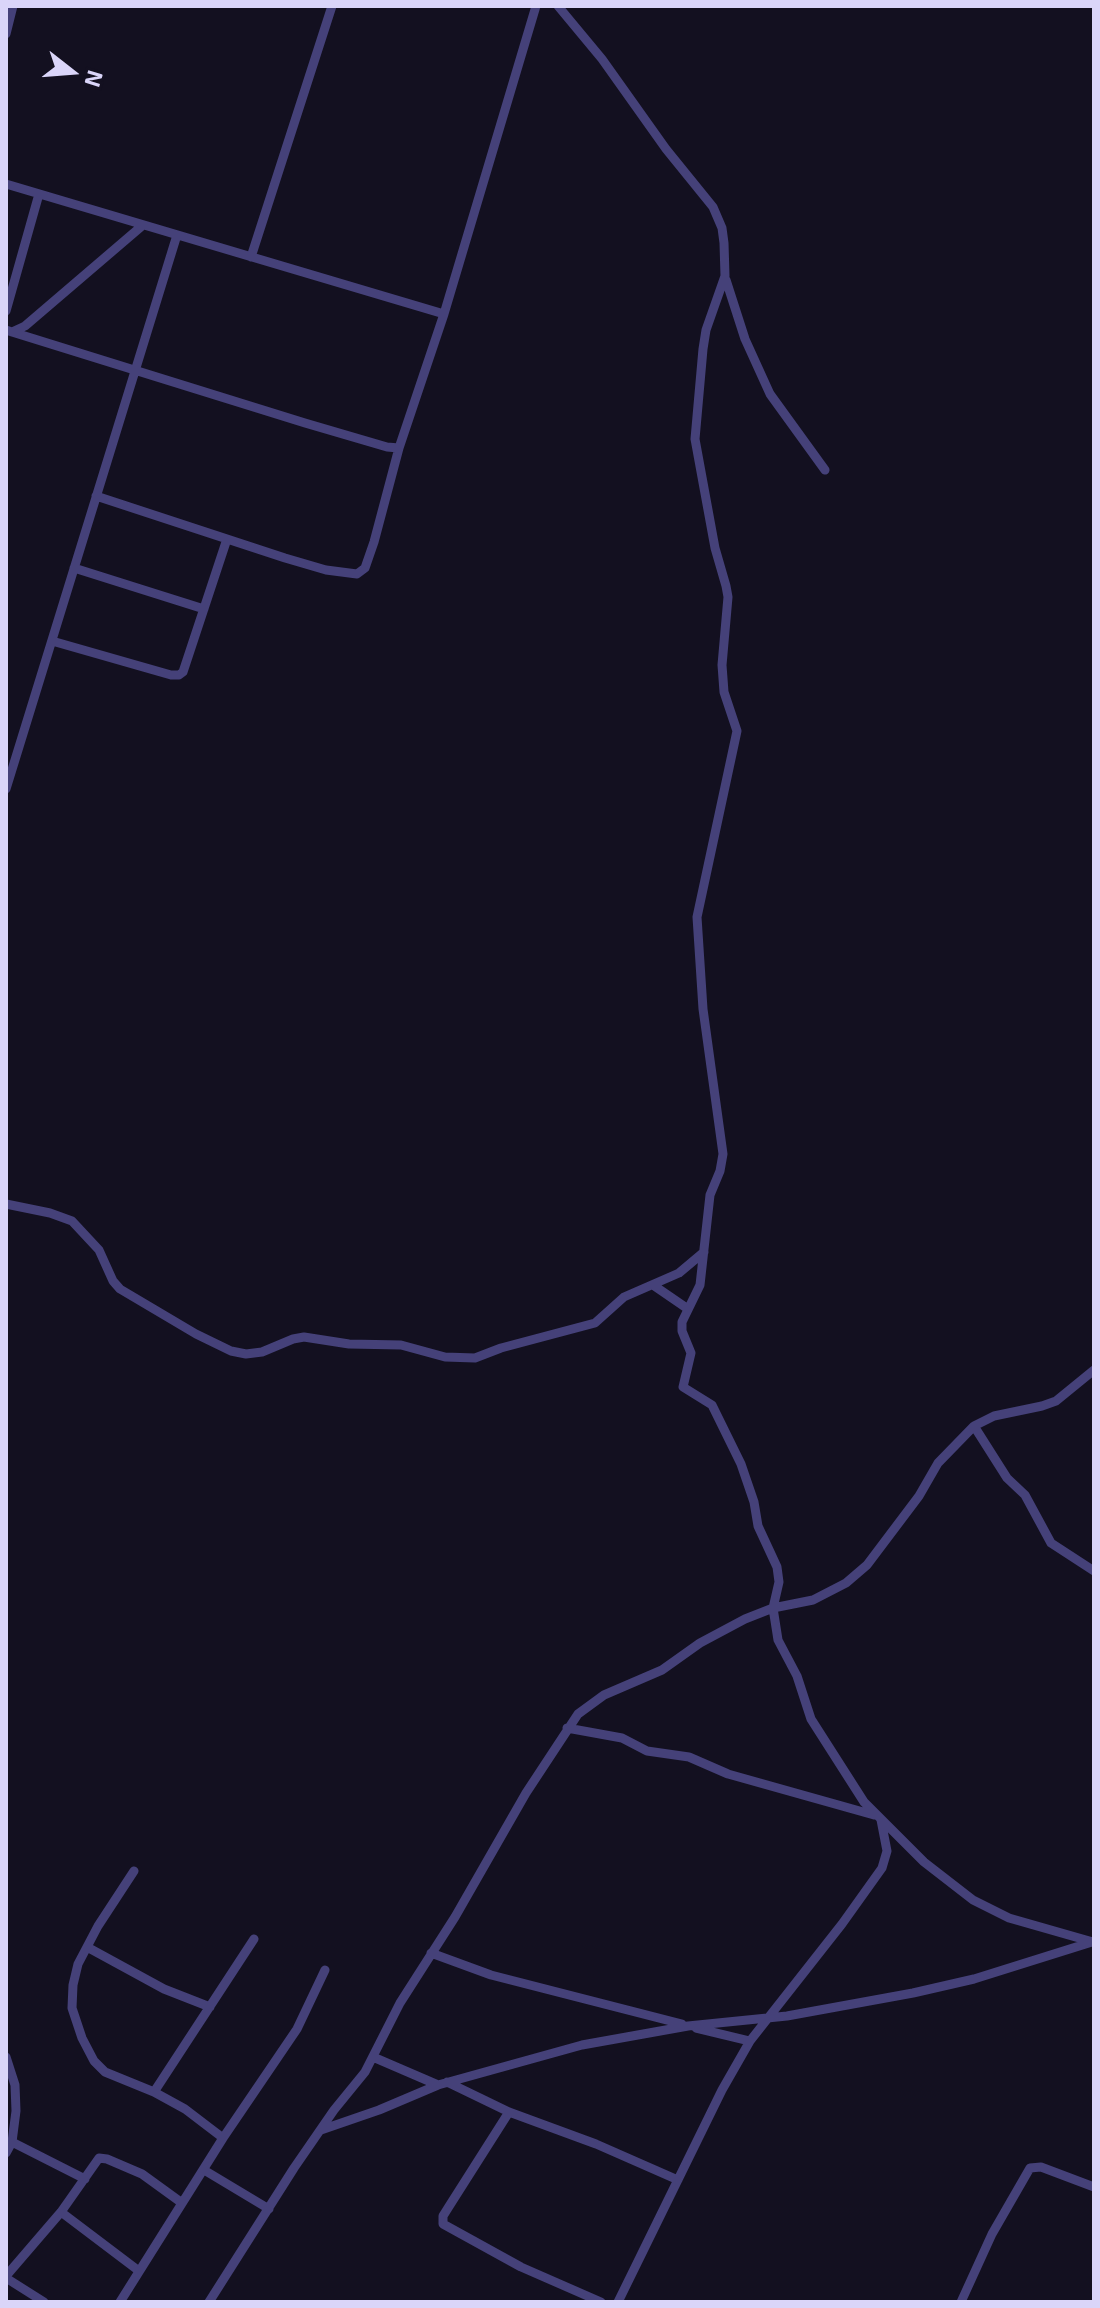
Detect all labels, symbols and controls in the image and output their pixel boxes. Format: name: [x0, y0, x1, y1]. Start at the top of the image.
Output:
north arrow: [32, 32, 112, 112]
text: N: [80, 68, 110, 90]

